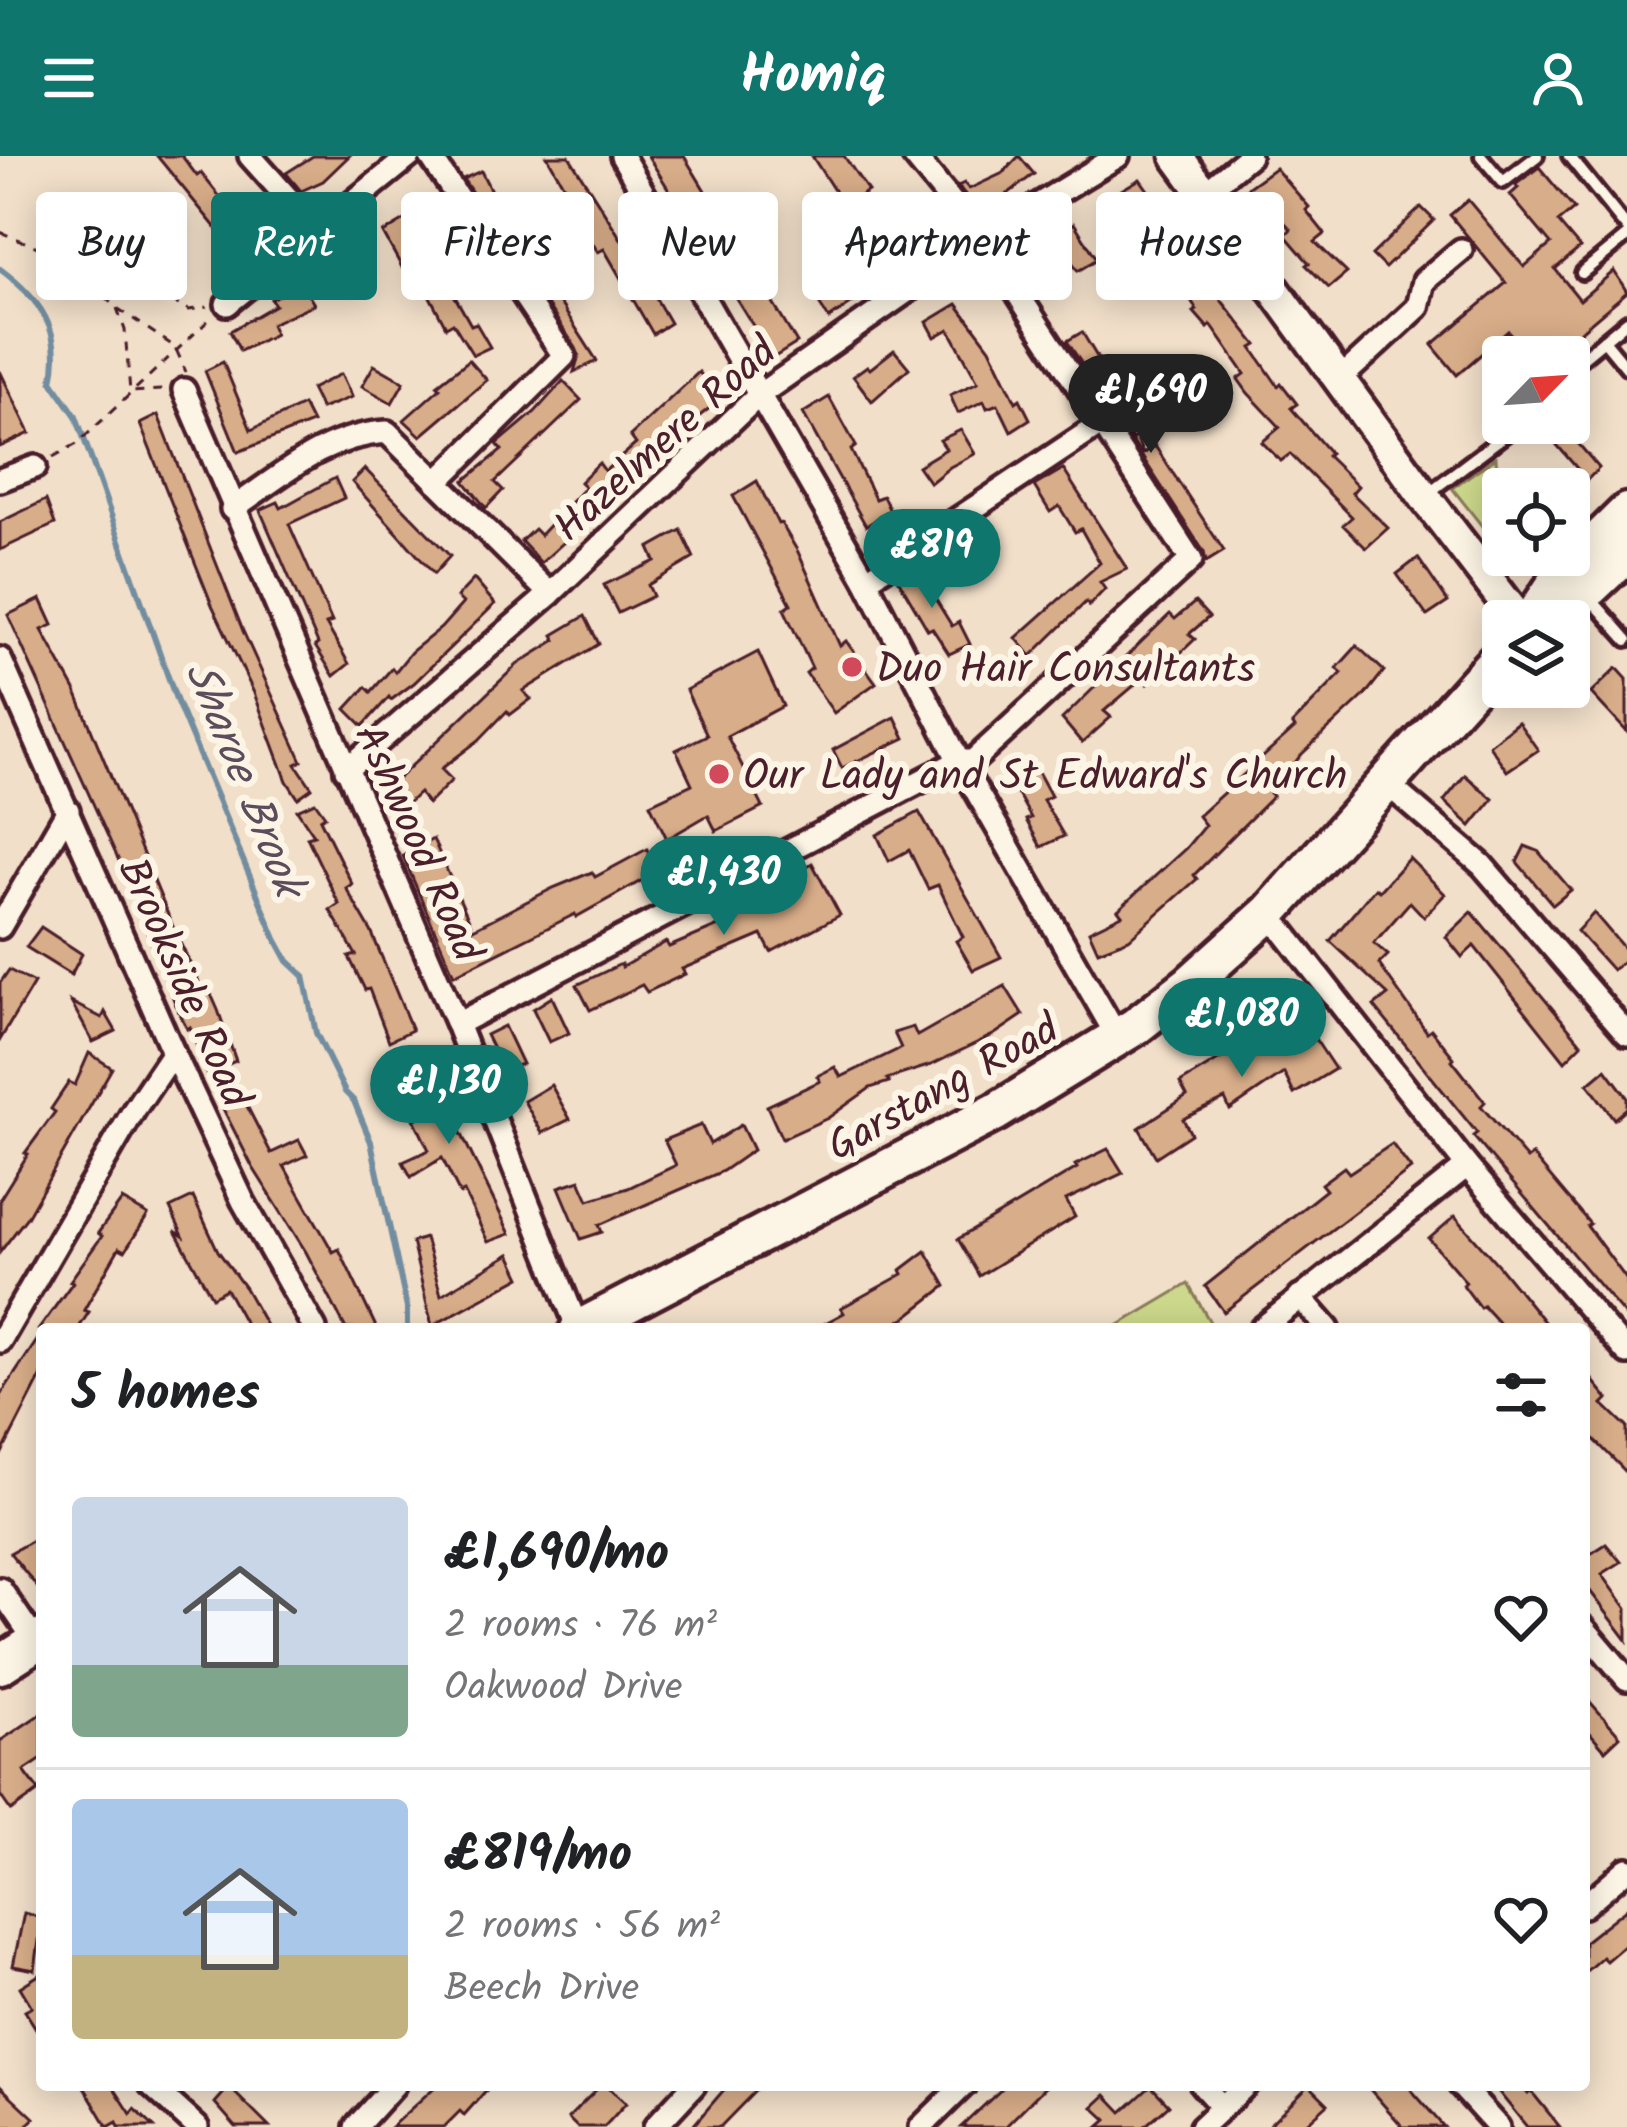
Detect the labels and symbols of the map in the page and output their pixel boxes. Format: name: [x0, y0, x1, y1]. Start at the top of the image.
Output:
street label: Hazelmere Road: [539, 321, 794, 560]
north arrow: [1482, 336, 1590, 444]
pin: £1,690: [1053, 354, 1249, 456]
pin: £819: [861, 509, 1003, 611]
place label: Duo Hair Consultants: [876, 637, 1255, 704]
water label: Sharoe Brook: [162, 651, 324, 913]
marker: Duo Hair Consultants: [839, 654, 865, 680]
street label: Ashwood Road: [334, 714, 500, 974]
place label: Our Lady and St Edward's Church: [743, 744, 1347, 811]
marker: Our Lady and St Edward's Church: [706, 761, 732, 787]
pin: £1,430: [626, 836, 822, 938]
street label: Brookside Road: [98, 848, 268, 1120]
pin: £1,080: [1144, 978, 1340, 1080]
street label: Garstang Road: [815, 997, 1073, 1181]
pin: £1,130: [351, 1045, 547, 1147]

